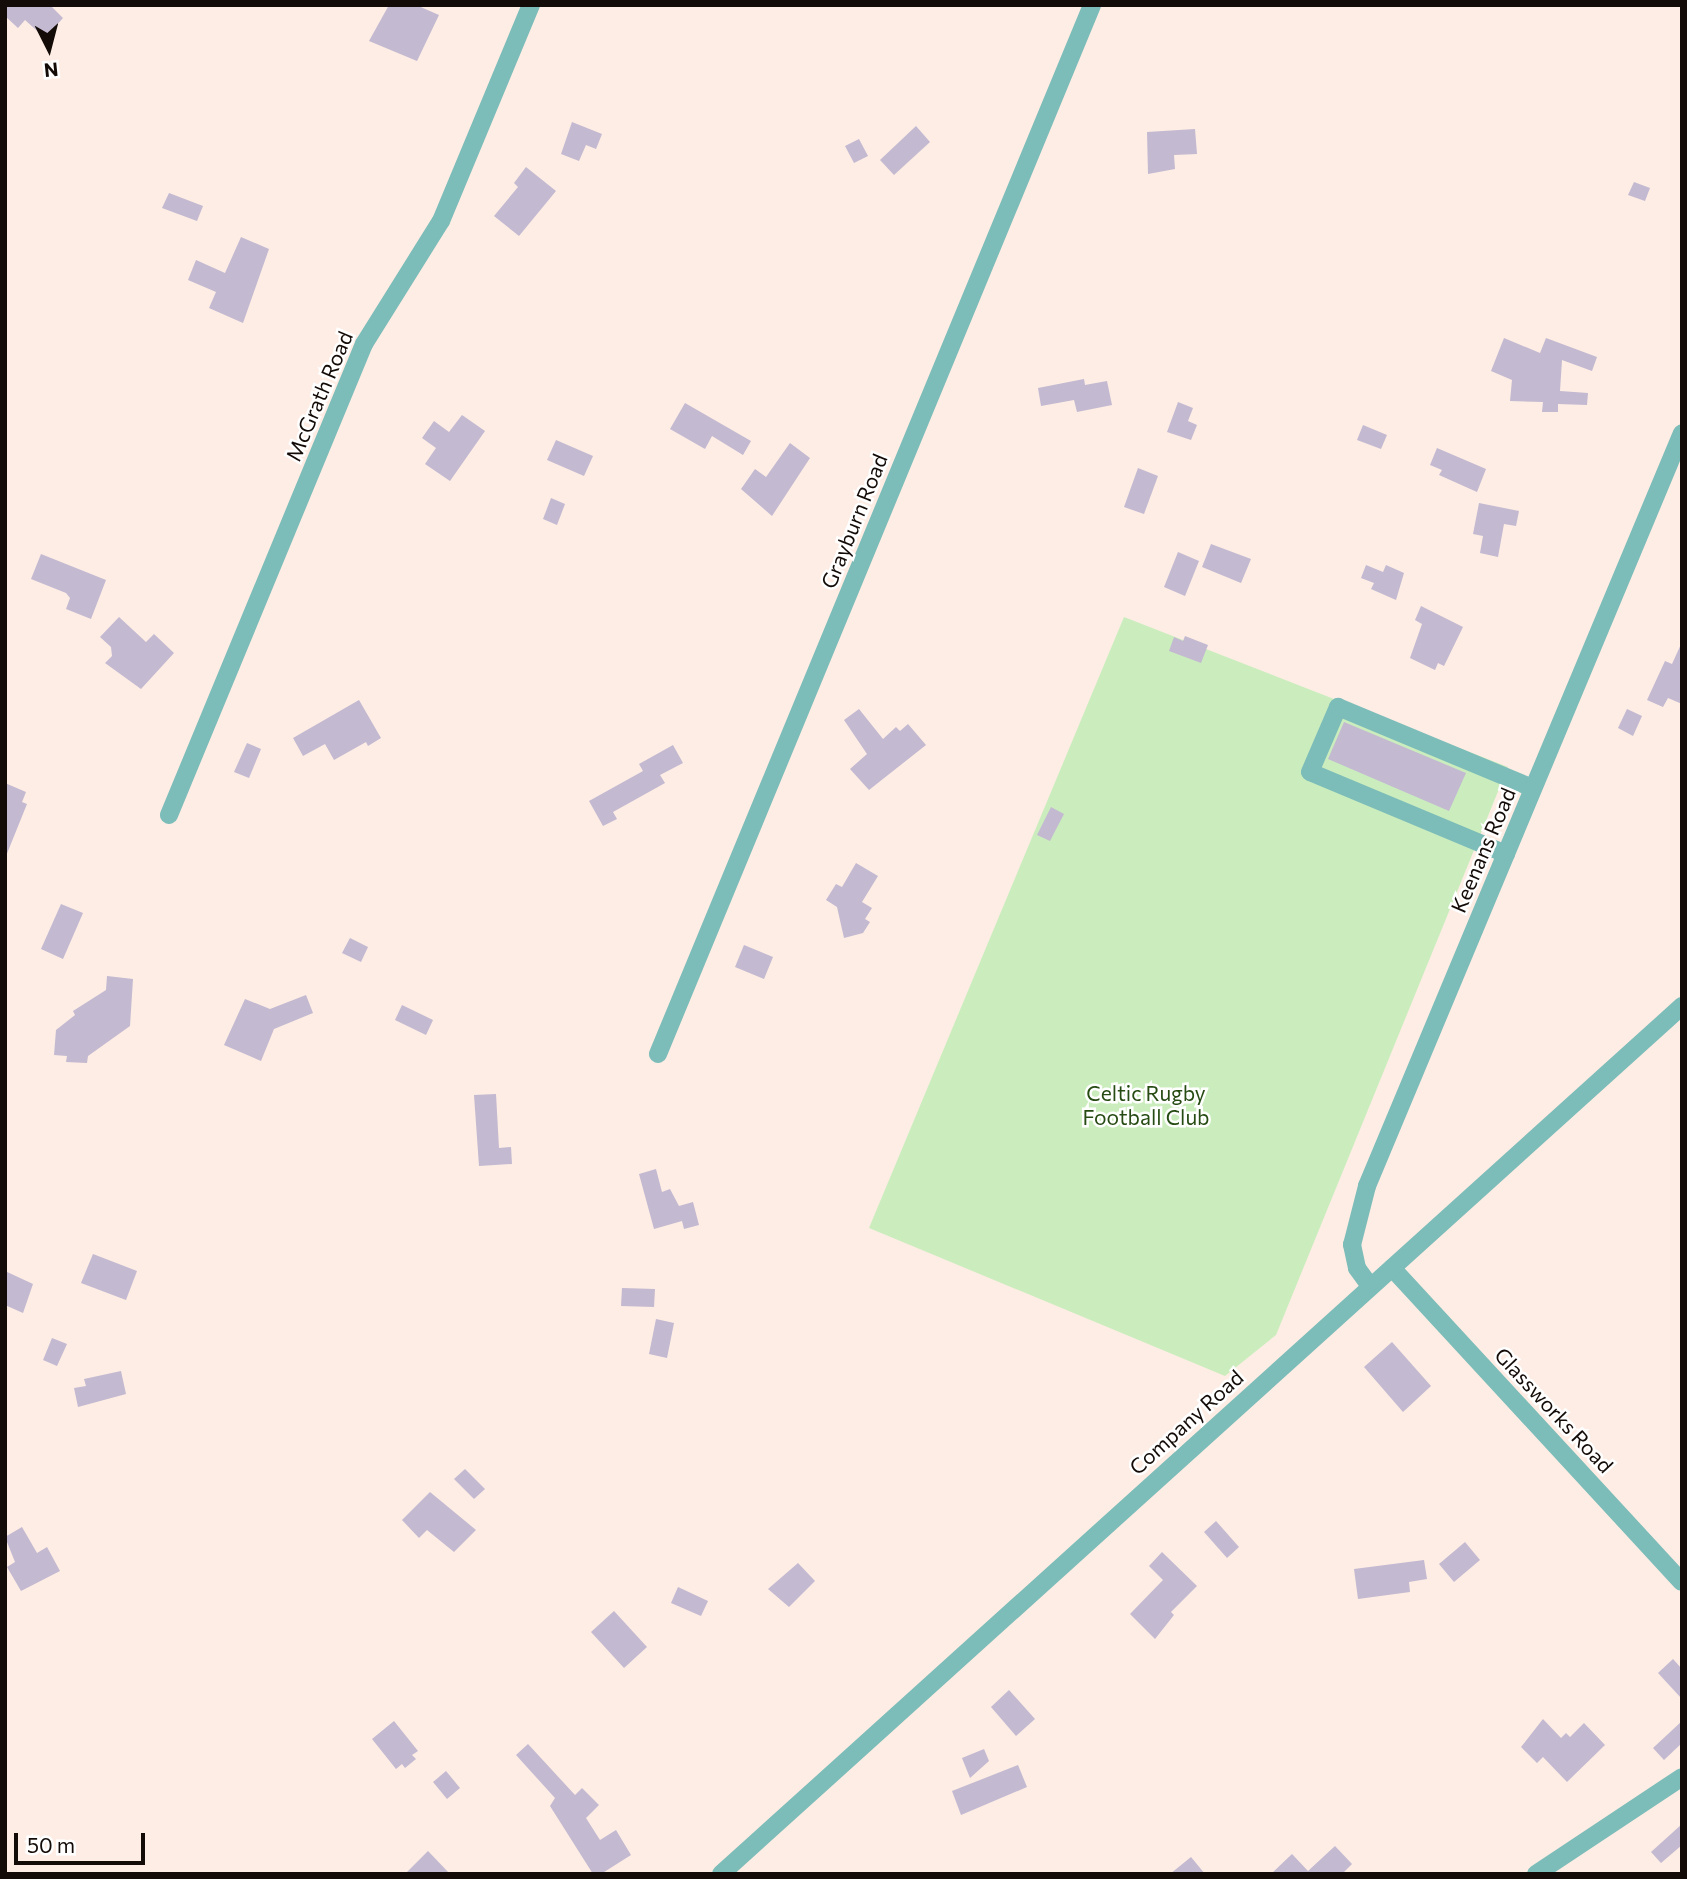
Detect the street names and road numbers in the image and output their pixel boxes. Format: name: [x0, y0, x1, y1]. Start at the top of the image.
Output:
street label: McGrath Road: [280, 327, 358, 465]
street label: Grayburn Road: [816, 450, 892, 592]
street label: Keenans Road: [1445, 784, 1521, 916]
street label: Glassworks Road: [1490, 1342, 1618, 1478]
street label: Company Road: [1124, 1364, 1248, 1480]

